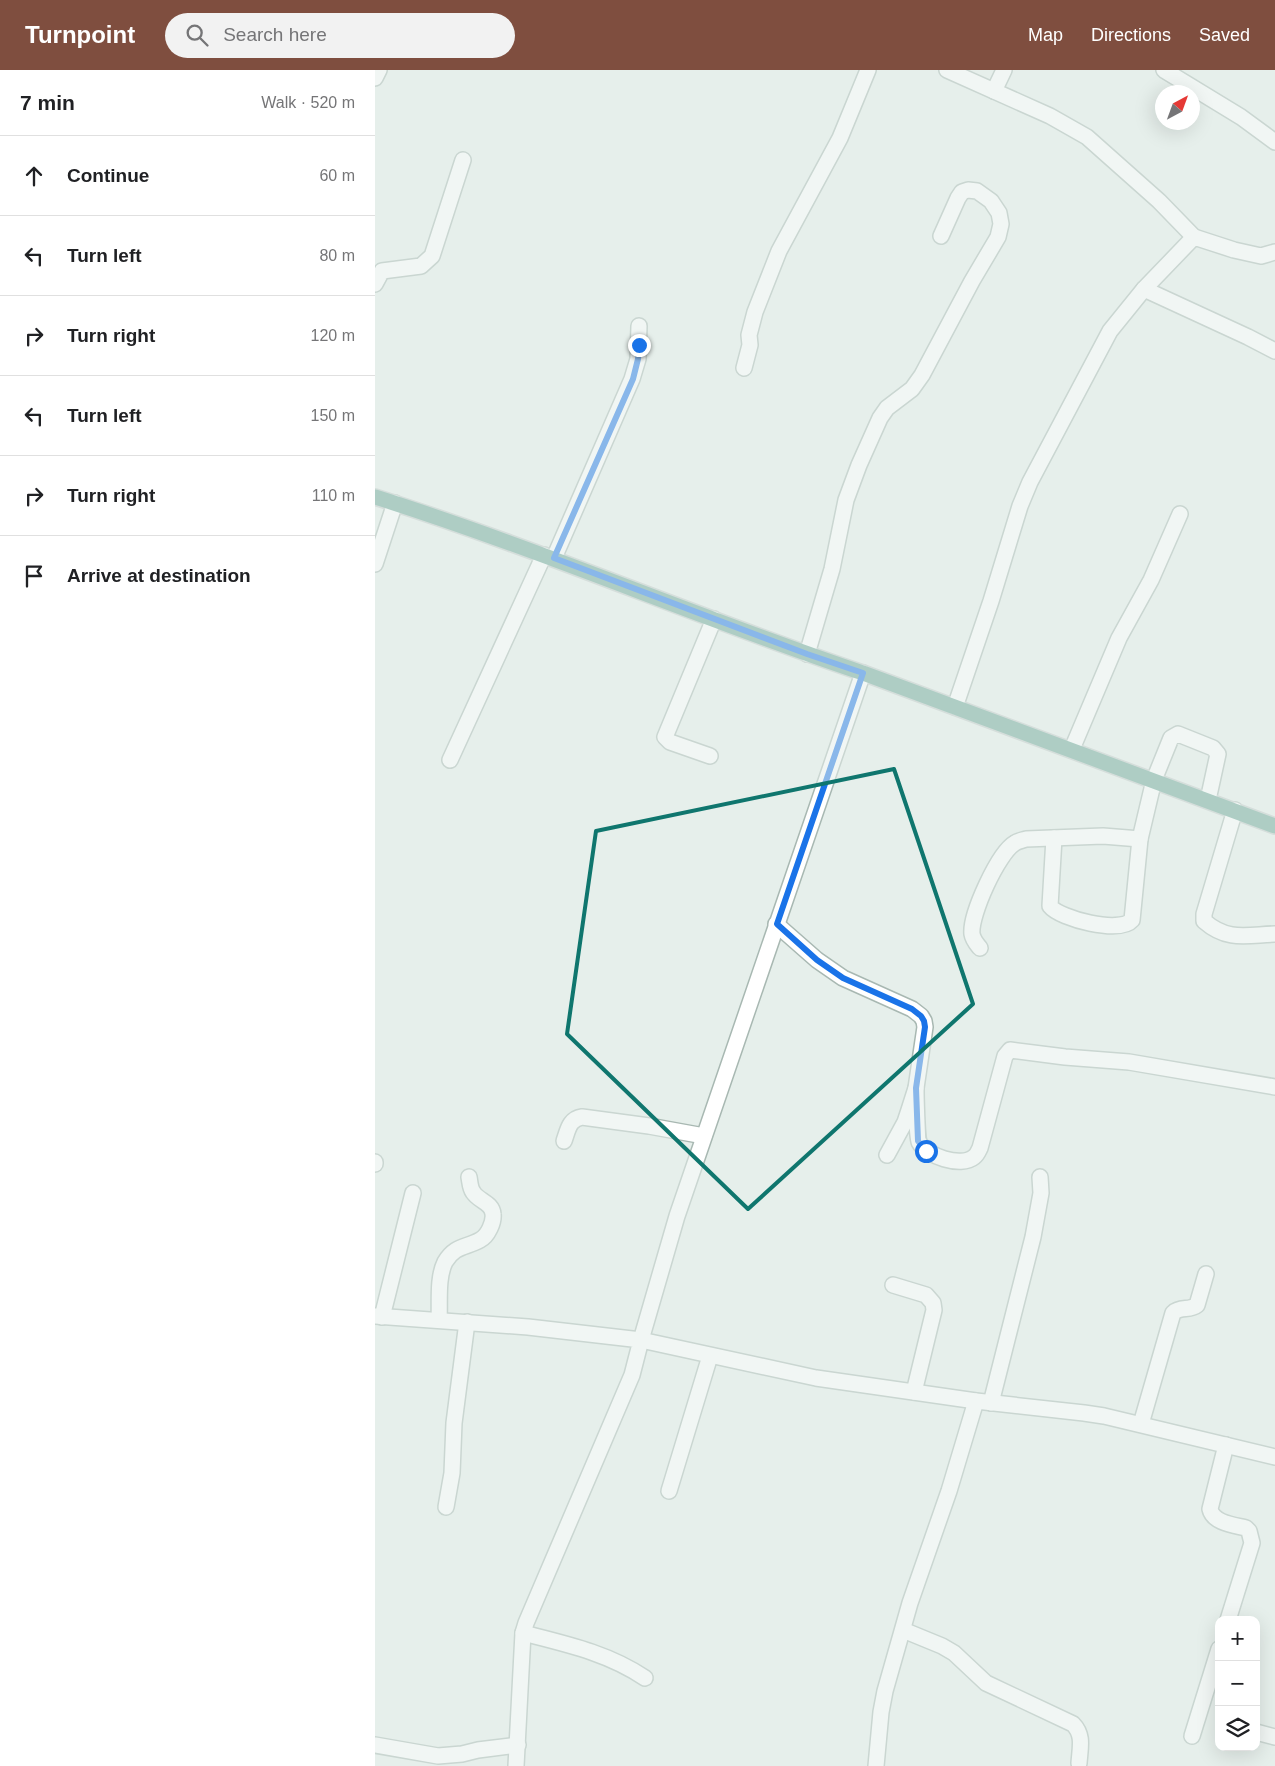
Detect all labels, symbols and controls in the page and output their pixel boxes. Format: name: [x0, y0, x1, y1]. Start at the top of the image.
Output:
search box: [165, 13, 515, 58]
text: Turnpoint: [25, 21, 135, 48]
icon: search: [183, 21, 211, 49]
text: Search here: [223, 24, 327, 45]
text: Map: [1028, 25, 1063, 45]
text: Directions: [1091, 25, 1171, 45]
text: Saved: [1199, 25, 1250, 45]
north arrow: [1155, 85, 1200, 130]
text: 7 min: [20, 91, 75, 114]
text: Walk · 520 m: [261, 94, 355, 111]
icon: ahead: [20, 162, 48, 190]
text: Continue: [67, 165, 149, 186]
text: 60 m: [319, 167, 355, 184]
icon: left: [20, 242, 48, 270]
text: Turn left: [67, 245, 142, 266]
text: 80 m: [319, 247, 355, 264]
icon: right: [20, 322, 48, 350]
text: Turn right: [67, 325, 155, 346]
text: 120 m: [311, 327, 355, 344]
route end: [628, 334, 651, 357]
icon: left: [20, 402, 48, 430]
text: Turn left: [67, 405, 142, 426]
text: 150 m: [311, 407, 355, 424]
icon: right: [20, 482, 48, 510]
text: Turn right: [67, 485, 155, 506]
text: 110 m: [312, 487, 355, 504]
icon: arrive: [20, 562, 48, 590]
text: Arrive at destination: [67, 565, 251, 586]
route start: [915, 1140, 938, 1163]
map controls: [1215, 1616, 1260, 1751]
button: +: [1215, 1616, 1260, 1661]
button: −: [1215, 1661, 1260, 1706]
button: layers: [1215, 1706, 1260, 1751]

